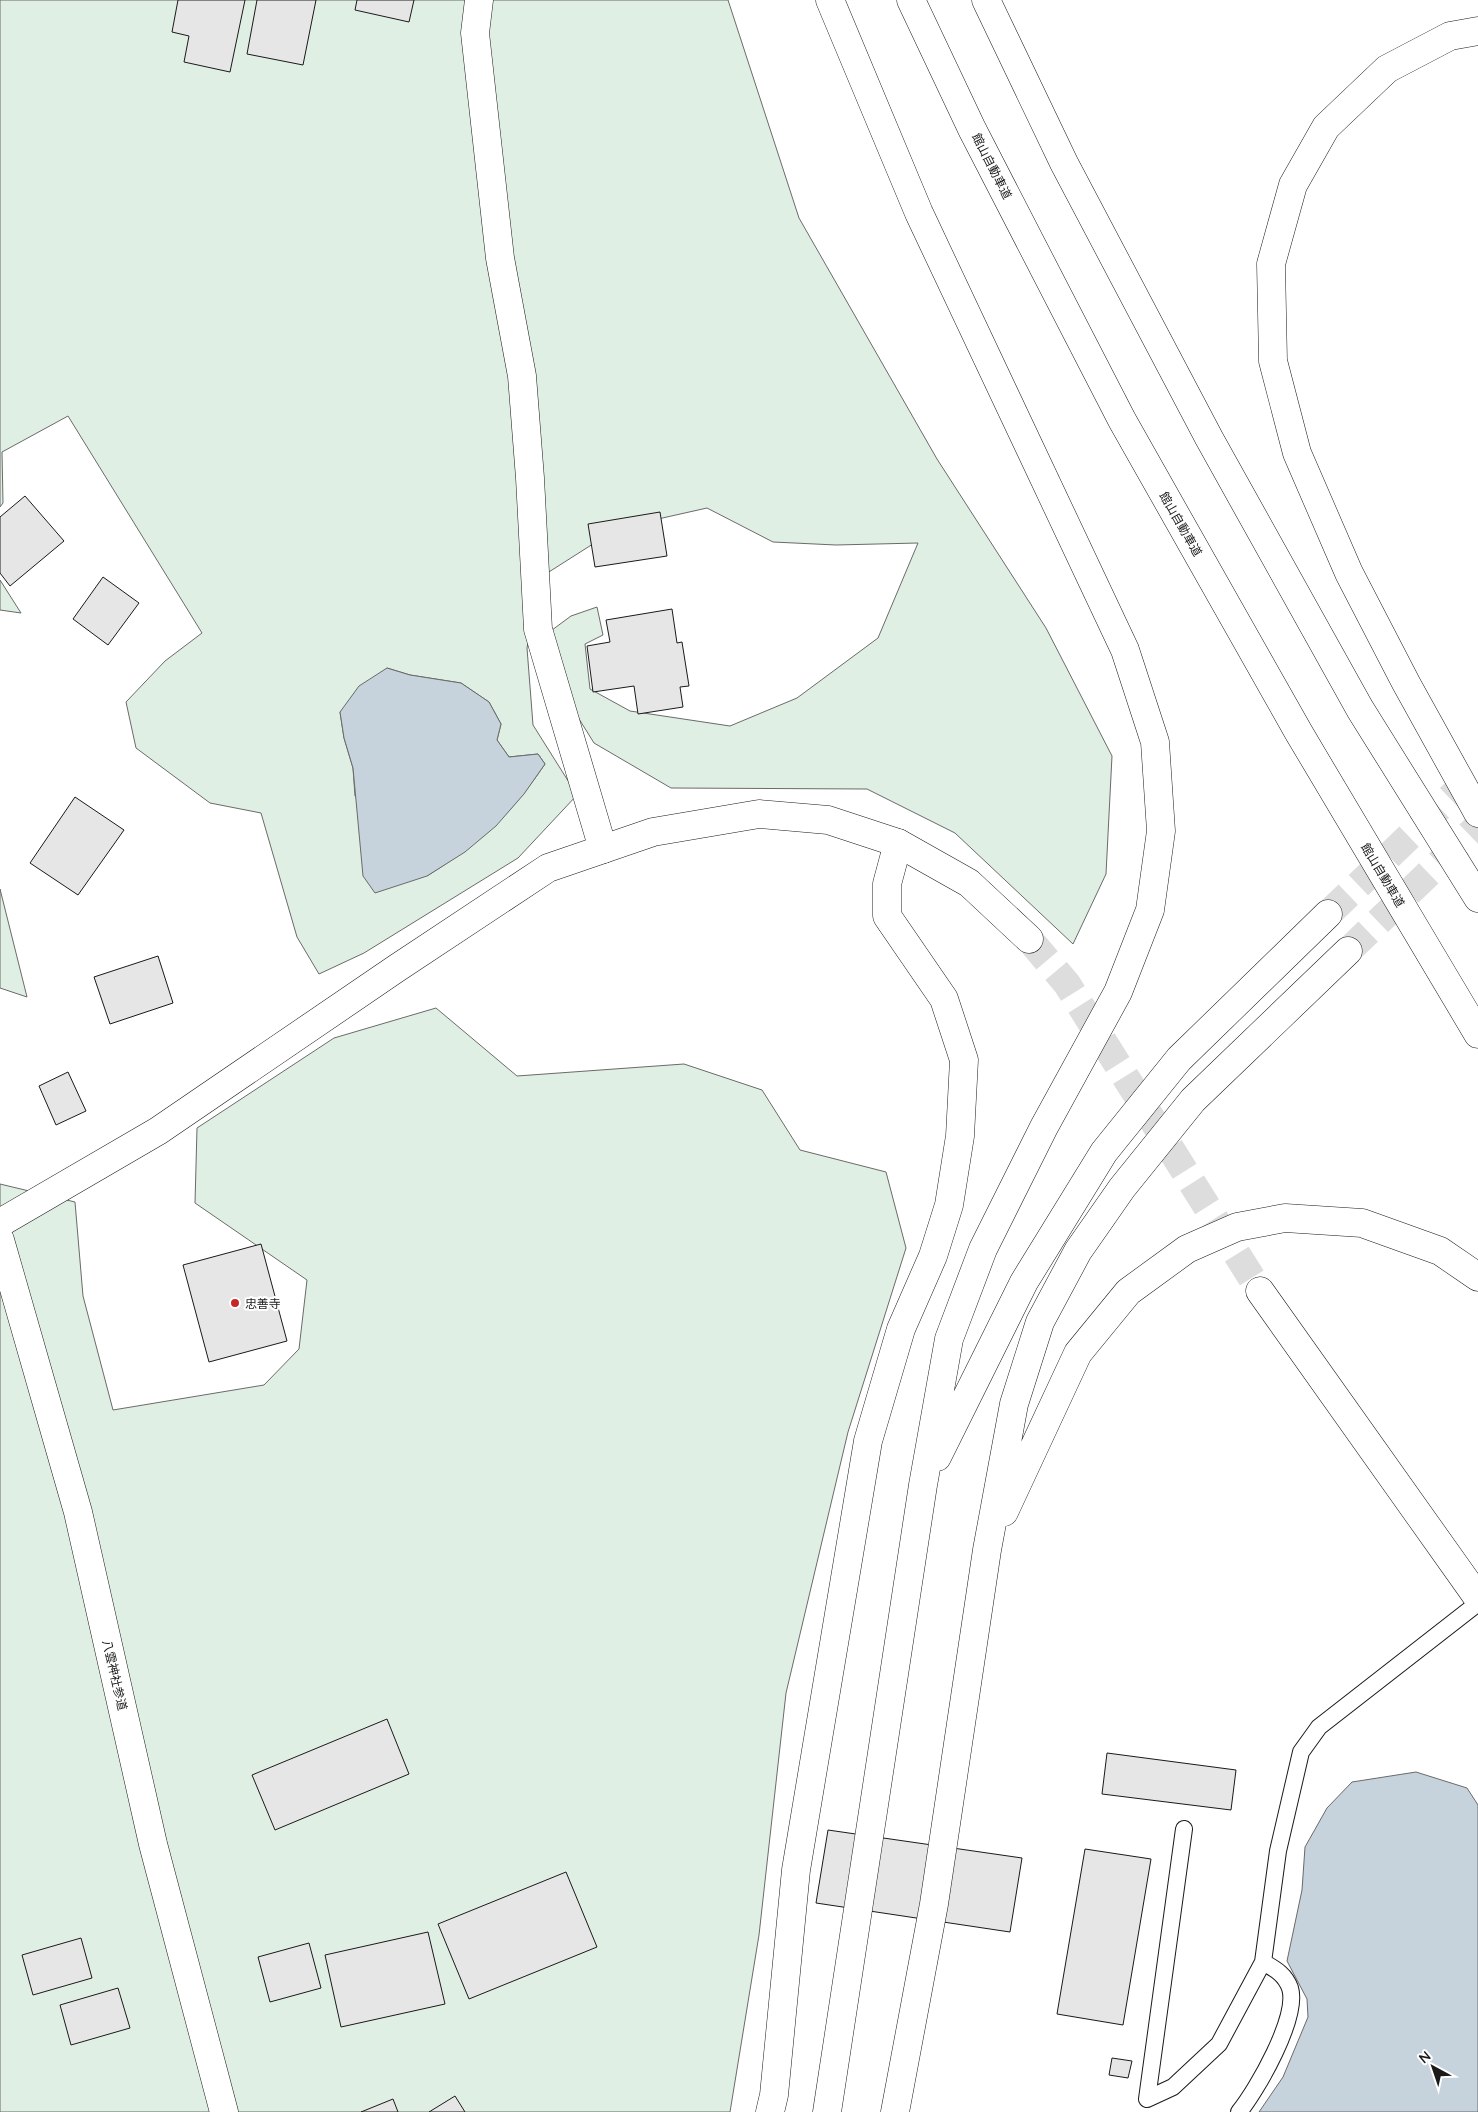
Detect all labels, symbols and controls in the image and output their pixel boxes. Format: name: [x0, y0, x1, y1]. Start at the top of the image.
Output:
street label: 館山自動車道: [969, 131, 1015, 201]
street label: 館山自動車道: [1157, 489, 1205, 559]
street label: 館山自動車道: [1358, 840, 1408, 910]
place label: 忠善寺: [245, 1296, 281, 1311]
marker: 忠善寺: [229, 1297, 241, 1309]
street label: 八雲神社参道: [100, 1638, 130, 1712]
north arrow: [1408, 2042, 1458, 2092]
text: N: [1415, 2047, 1434, 2067]

